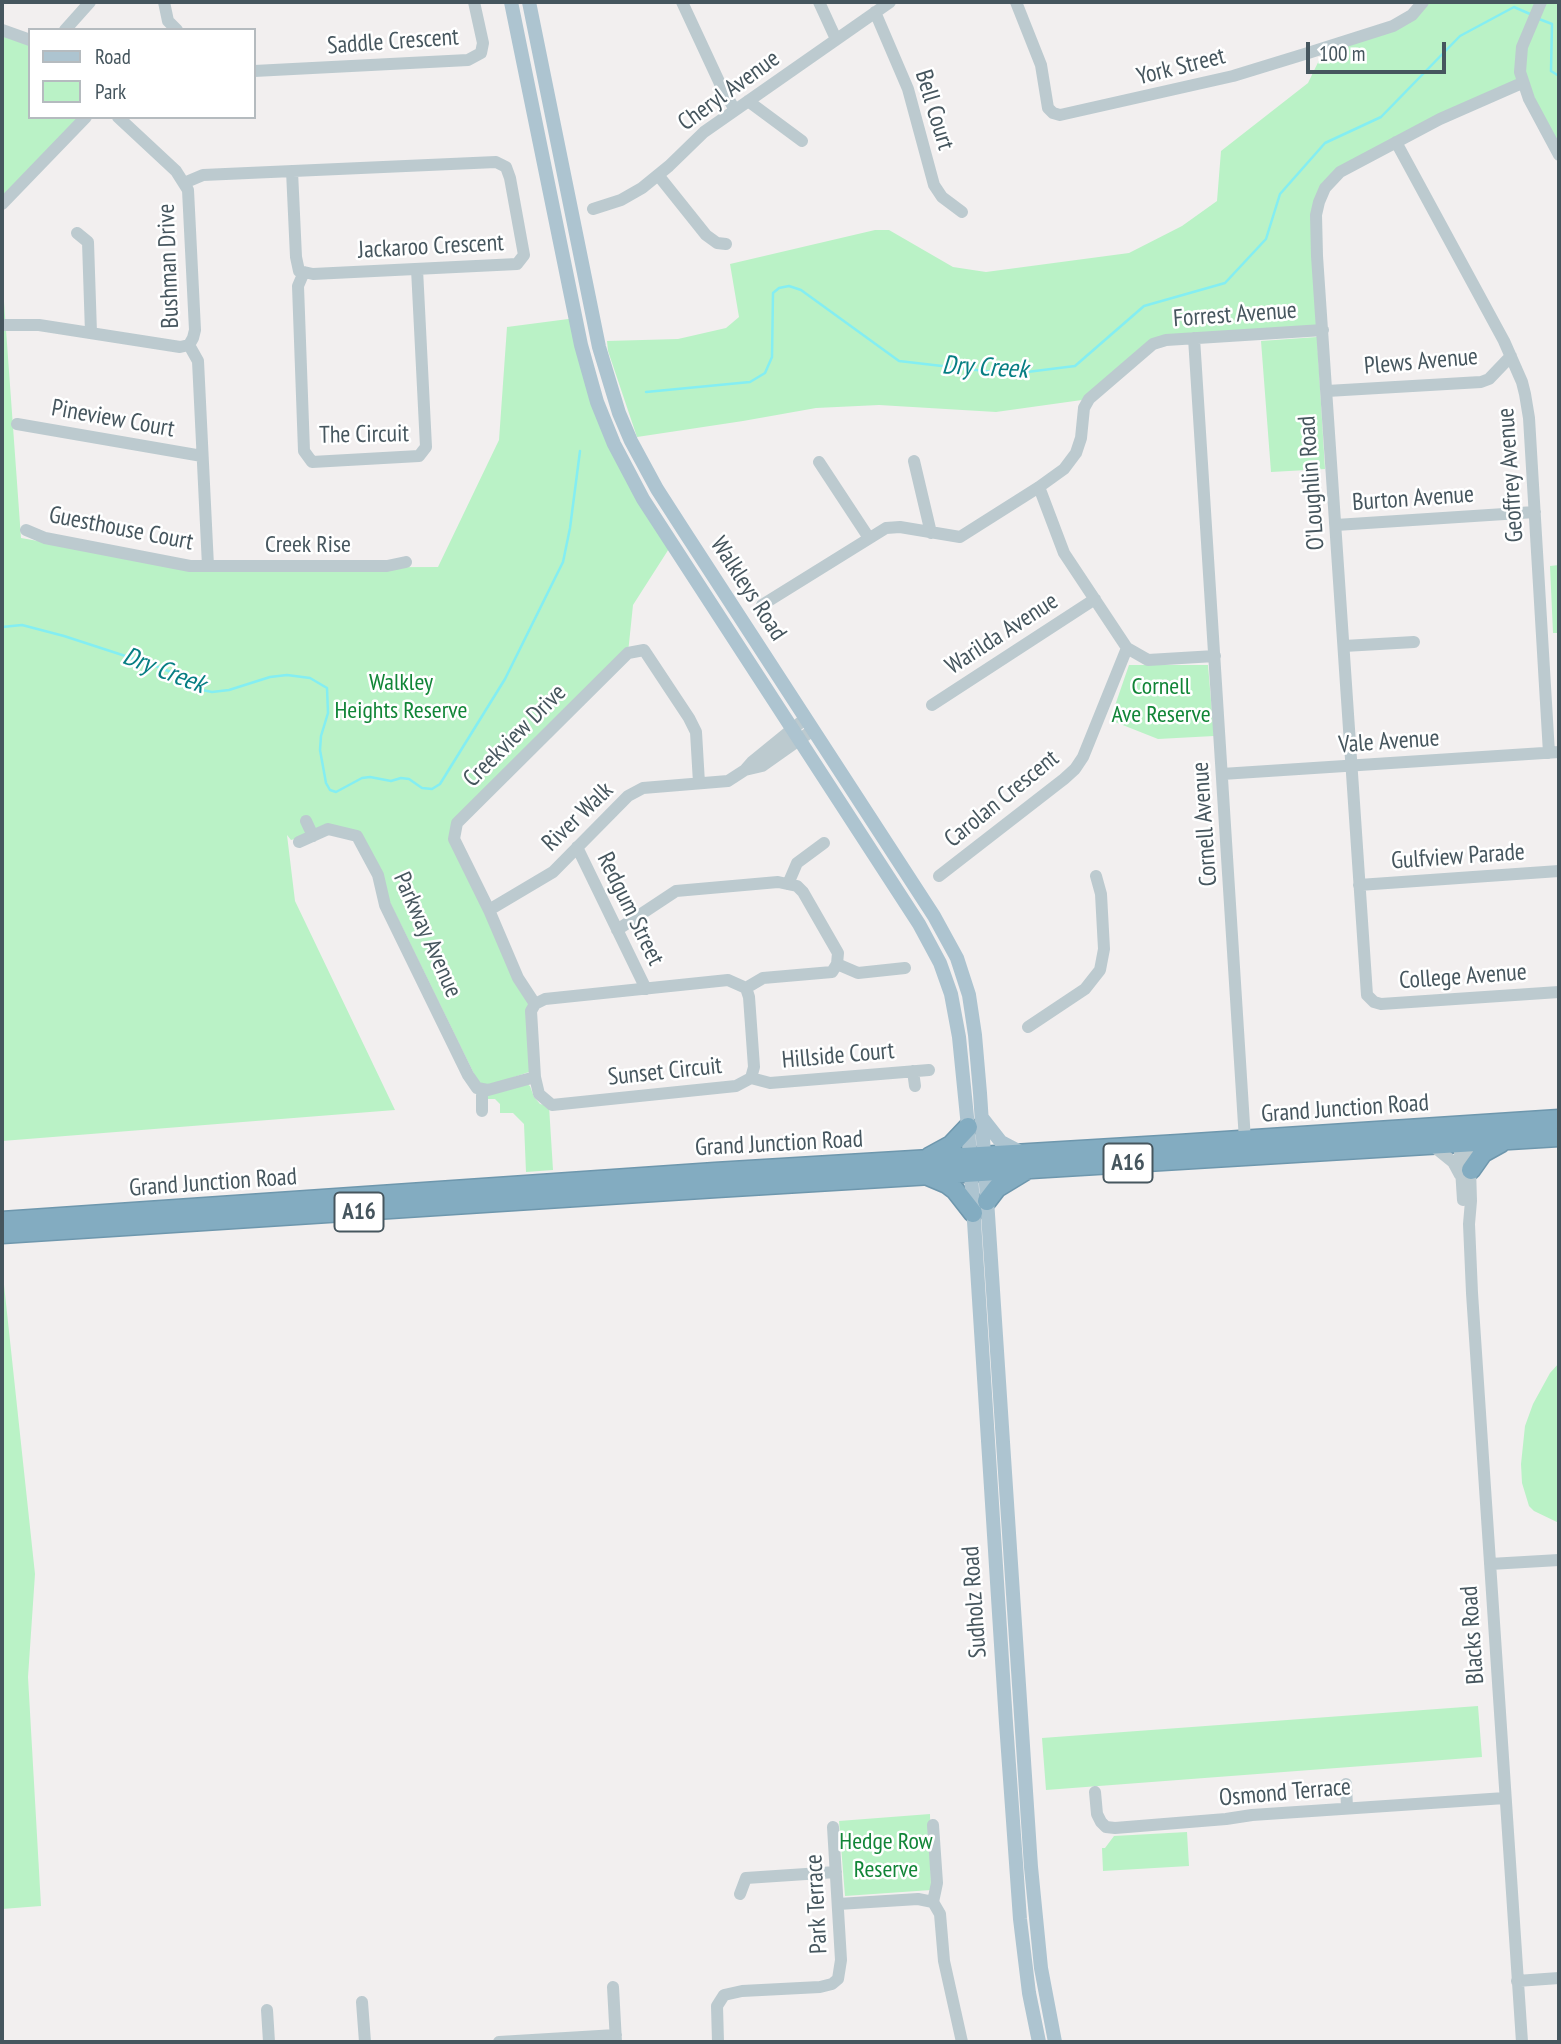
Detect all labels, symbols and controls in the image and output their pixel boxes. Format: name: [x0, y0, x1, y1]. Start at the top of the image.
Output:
street label: Saddle Crescent: [326, 23, 460, 61]
legend: [28, 28, 256, 119]
scale bar: [1309, 28, 1449, 72]
text: 100 m: [1319, 40, 1365, 67]
street label: York Street: [1134, 42, 1228, 92]
text: Road: [95, 43, 131, 70]
street label: Cheryl Avenue: [673, 45, 785, 137]
street label: Bell Court: [908, 66, 960, 154]
text: Park: [95, 78, 126, 105]
street label: Bushman Drive: [152, 203, 186, 329]
street label: Jackaroo Crescent: [357, 229, 505, 265]
street label: Forrest Avenue: [1172, 296, 1298, 334]
street label: Plews Avenue: [1363, 343, 1479, 381]
water label: Dry Creek: [941, 350, 1029, 386]
street label: Pineview Court: [49, 394, 177, 444]
street label: Geoffrey Avenue: [1492, 407, 1530, 543]
street label: O'Loughlin Road: [1293, 415, 1331, 551]
street label: The Circuit: [319, 420, 409, 450]
street label: Burton Avenue: [1351, 480, 1475, 518]
street label: Guesthouse Court: [47, 501, 195, 557]
street label: Creek Rise: [265, 531, 351, 559]
street label: Walkleys Road: [704, 532, 792, 646]
street label: Warilda Avenue: [940, 587, 1064, 681]
water label: Dry Creek: [118, 641, 210, 701]
park label: Walkley Heights Reserve: [334, 669, 468, 725]
park label: Cornell Ave Reserve: [1111, 673, 1211, 729]
street label: Creekview Drive: [458, 679, 572, 793]
street label: Vale Avenue: [1338, 724, 1440, 760]
street label: Carolan Crescent: [939, 744, 1065, 854]
street label: Cornell Avenue: [1186, 761, 1224, 887]
street label: River Walk: [537, 776, 619, 858]
street label: Gulfview Parade: [1390, 838, 1526, 876]
street label: Redgum Street: [590, 848, 670, 970]
street label: Parkway Avenue: [387, 868, 467, 1002]
street label: College Avenue: [1398, 958, 1528, 996]
street label: Hillside Court: [781, 1037, 895, 1075]
street label: Sunset Circuit: [607, 1052, 723, 1092]
street label: Grand Junction Road: [1260, 1089, 1430, 1129]
street label: Grand Junction Road: [694, 1125, 864, 1163]
road number: A16: [1104, 1144, 1152, 1182]
street label: Grand Junction Road: [128, 1163, 298, 1203]
road number: A16: [334, 1192, 384, 1232]
street label: Sudholz Road: [957, 1545, 993, 1659]
street label: Blacks Road: [1455, 1585, 1491, 1685]
street label: Osmond Terrace: [1218, 1773, 1352, 1813]
park label: Hedge Row Reserve: [839, 1828, 933, 1884]
street label: Park Terrace: [800, 1853, 834, 1955]

